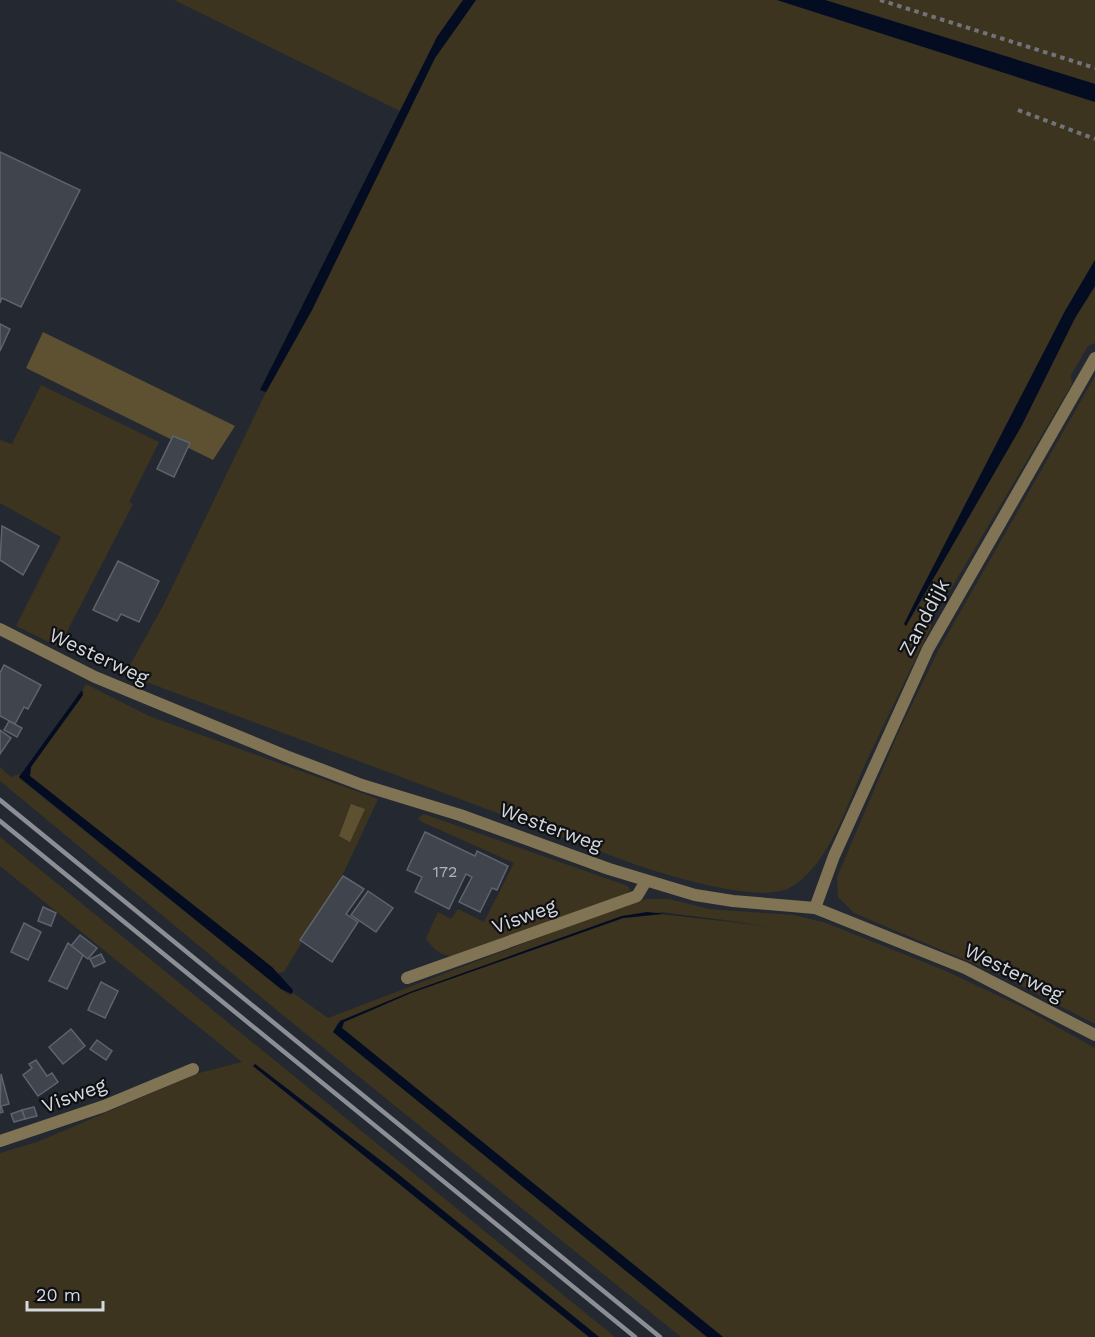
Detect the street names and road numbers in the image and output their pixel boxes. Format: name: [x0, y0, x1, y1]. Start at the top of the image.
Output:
street label: Zanddijk: [894, 575, 954, 659]
street label: Westerweg: [45, 622, 153, 690]
street label: Westerweg: [496, 797, 606, 857]
street label: Visweg: [489, 893, 560, 939]
street label: Westerweg: [961, 938, 1068, 1006]
street label: Visweg: [39, 1072, 110, 1118]

